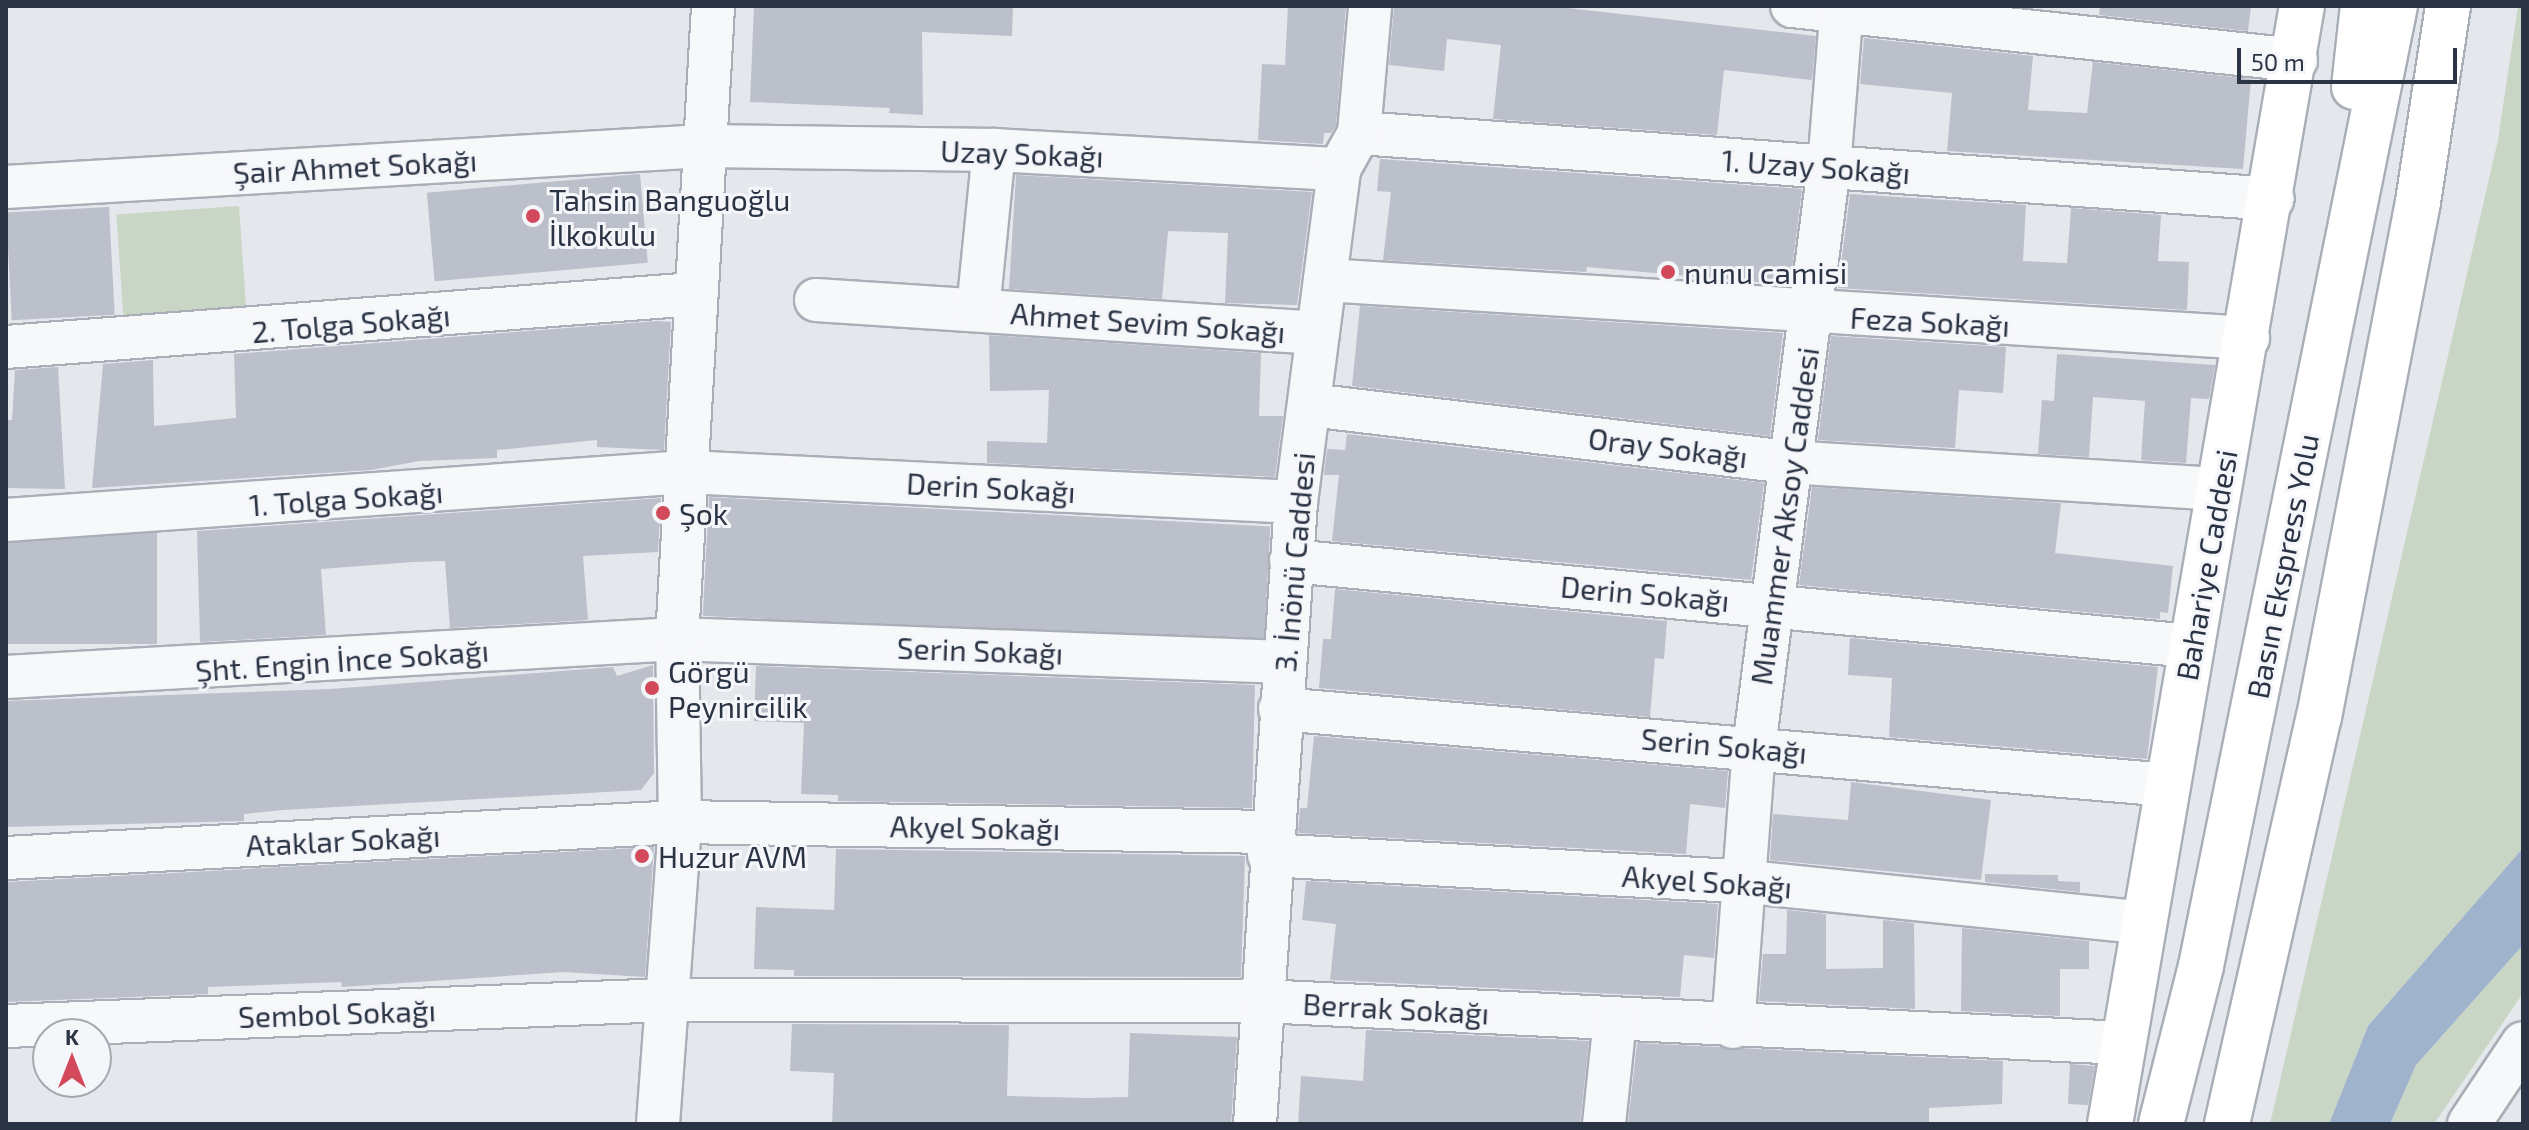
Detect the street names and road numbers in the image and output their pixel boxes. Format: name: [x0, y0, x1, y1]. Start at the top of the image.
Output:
street label: Uzay Sokağı: [939, 132, 1105, 174]
street label: 1. Uzay Sokağı: [1720, 141, 1912, 191]
street label: Şair Ahmet Sokağı: [231, 142, 479, 190]
street label: Ahmet Sevim Sokağı: [1009, 294, 1287, 350]
street label: 2. Tolga Sokağı: [250, 296, 452, 350]
street label: Feza Sokağı: [1849, 299, 2011, 343]
street label: Muammer Aksoy Caddesi: [1742, 344, 1826, 688]
street label: Oray Sokağı: [1586, 419, 1750, 475]
street label: Basın Ekspress Yolu: [2239, 430, 2325, 702]
street label: Bahariye Caddesi: [2168, 447, 2244, 683]
street label: 3. İnönü Caddesi: [1266, 451, 1322, 673]
street label: Derin Sokağı: [905, 465, 1077, 509]
street label: 1. Tolga Sokağı: [247, 473, 445, 523]
street label: Derin Sokağı: [1559, 568, 1731, 618]
street label: Serin Sokağı: [896, 629, 1064, 671]
street label: Şht. Engin İnce Sokağı: [194, 632, 490, 688]
street label: Serin Sokağı: [1640, 720, 1808, 770]
street label: Akyel Sokağı: [889, 808, 1061, 846]
street label: Ataklar Sokağı: [244, 817, 442, 863]
street label: Akyel Sokağı: [1620, 857, 1794, 905]
street label: Berrak Sokağı: [1302, 985, 1490, 1031]
street label: Sembol Sokağı: [237, 992, 437, 1034]

